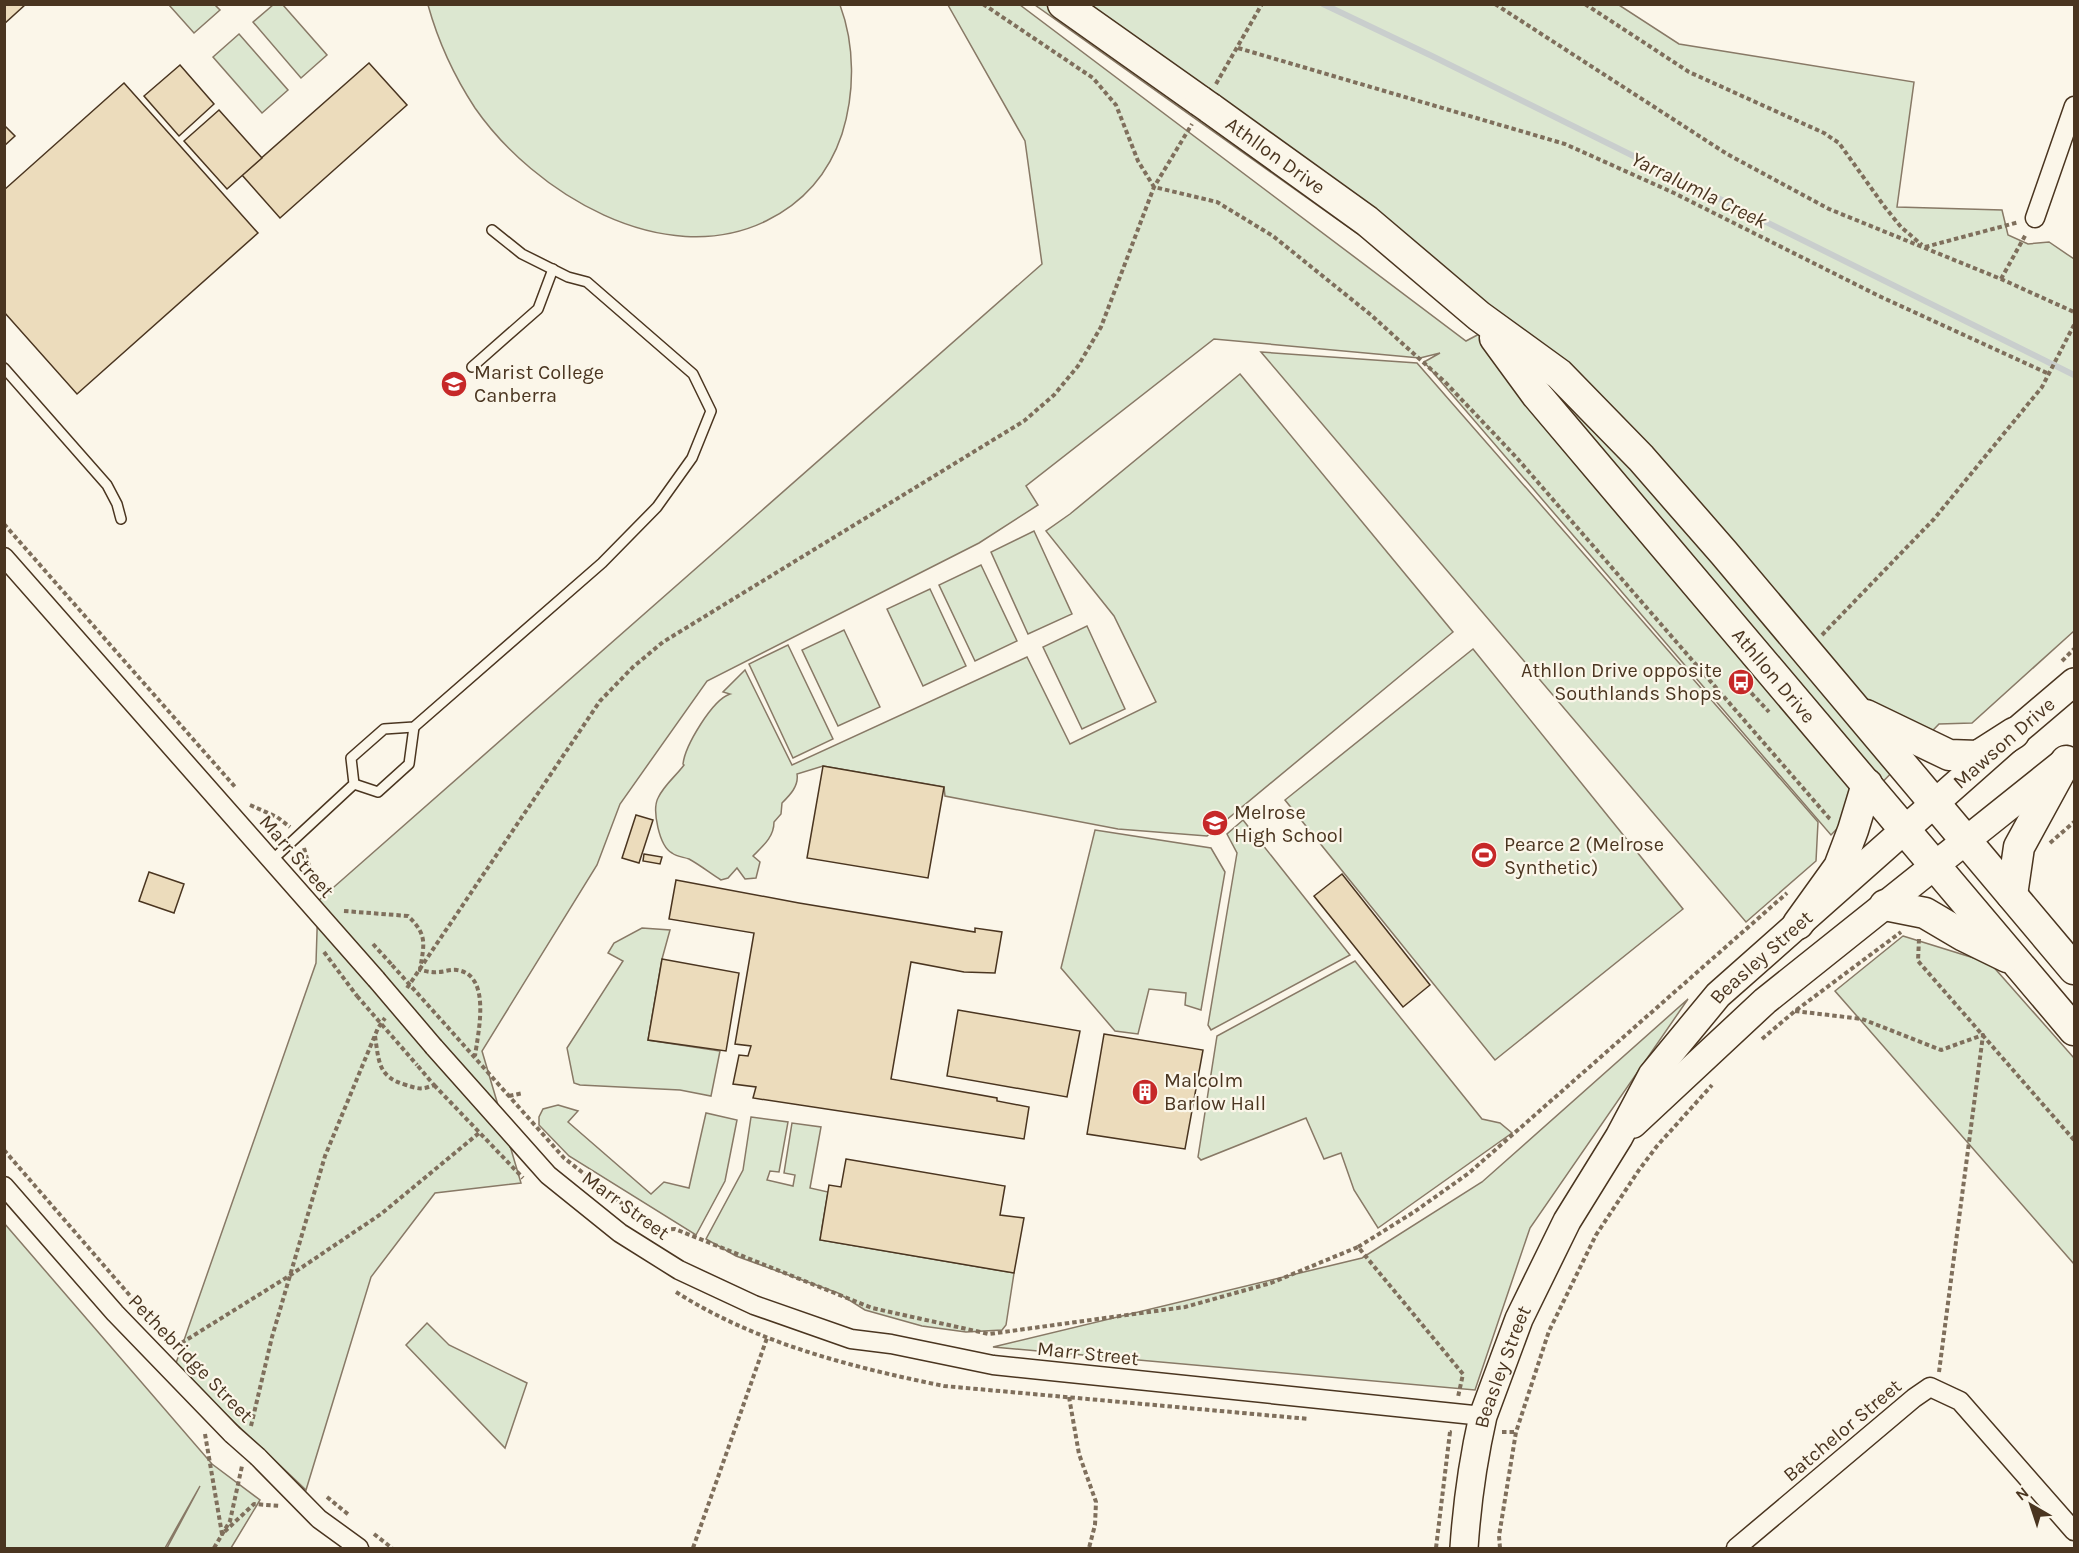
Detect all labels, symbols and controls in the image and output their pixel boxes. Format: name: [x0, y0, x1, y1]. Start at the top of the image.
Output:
street label: Athllon Drive: [1221, 112, 1330, 199]
water label: Yarralumla Creek: [1627, 147, 1771, 233]
place label: Marist College Canberra: [474, 361, 604, 407]
school or university icon: Marist College Canberra: [439, 369, 469, 399]
street label: Athllon Drive: [1727, 624, 1820, 728]
place label: Athllon Drive opposite Southlands Shops: [1521, 659, 1722, 705]
bus stop icon: Athllon Drive opposite Southlands Shops: [1726, 667, 1756, 697]
street label: Mawson Drive: [1948, 692, 2060, 794]
place label: Melrose High School: [1234, 801, 1343, 847]
school or university icon: Melrose High School: [1200, 808, 1230, 838]
street label: Marr Street: [254, 810, 339, 903]
place label: Pearce 2 (Melrose Synthetic): [1504, 833, 1664, 879]
sports icon: Pearce 2 (Melrose Synthetic): [1469, 840, 1499, 870]
street label: Beasley Street: [1705, 906, 1817, 1008]
place label: Malcolm Barlow Hall: [1164, 1069, 1266, 1115]
building icon: Malcolm Barlow Hall: [1130, 1077, 1160, 1107]
street label: Marr Street: [578, 1166, 674, 1245]
street label: Pethebridge Street: [124, 1289, 258, 1428]
street label: Beasley Street: [1470, 1302, 1536, 1430]
street label: Marr Street: [1036, 1337, 1140, 1370]
street label: Batchelor Street: [1779, 1374, 1906, 1486]
north arrow: [2001, 1475, 2061, 1535]
text: N: [2011, 1483, 2032, 1505]

